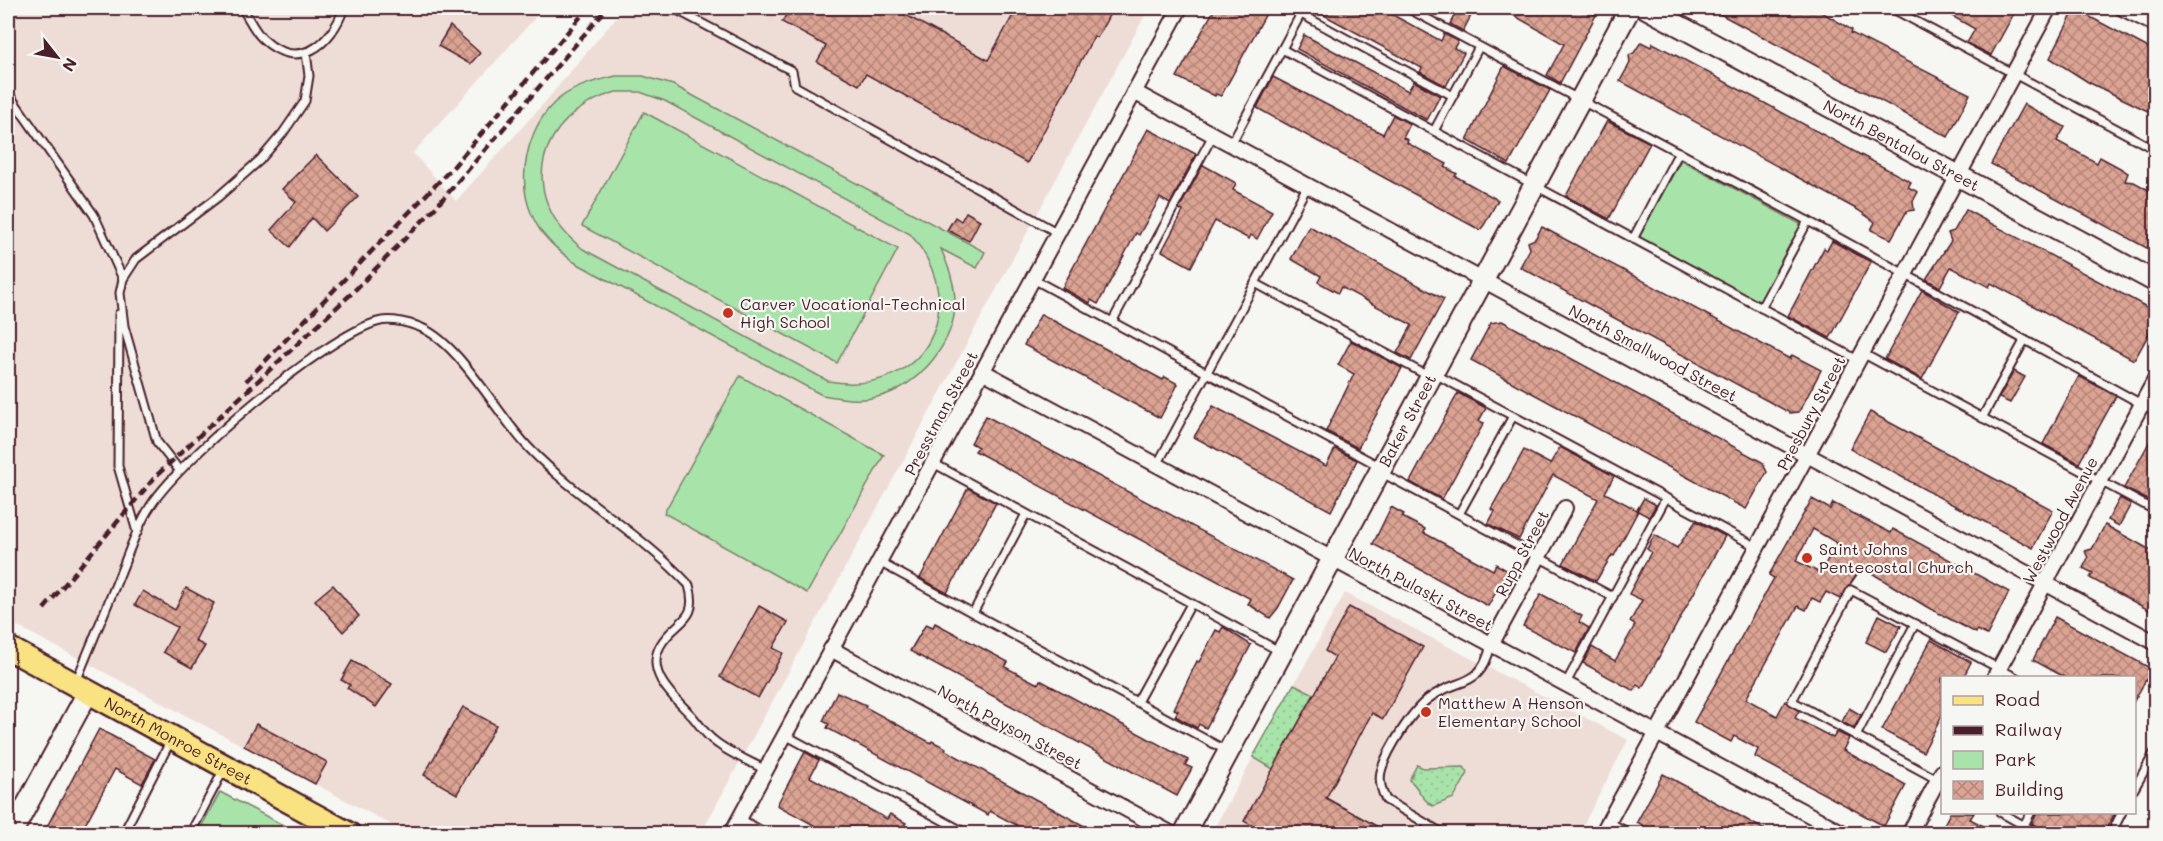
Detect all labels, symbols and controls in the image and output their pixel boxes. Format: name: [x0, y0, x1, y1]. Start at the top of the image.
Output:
north arrow: [27, 27, 87, 87]
text: N: [58, 54, 82, 76]
street label: North Bentalou Street: [1820, 94, 1984, 195]
place label: Carver Vocational-Technical High School: [740, 293, 966, 332]
street label: North Smallwood Street: [1565, 299, 1741, 406]
marker: Carver Vocational-Technical High School: [721, 306, 735, 320]
street label: Presstman Street: [899, 347, 982, 479]
street label: Presbury Street: [1772, 352, 1850, 474]
street label: Baker Street: [1373, 370, 1440, 470]
street label: Westwood Avenue: [2017, 453, 2102, 587]
street label: Rupp Street: [1490, 506, 1553, 600]
place label: Saint Johns Pentecostal Church: [1819, 538, 1973, 577]
street label: North Pulaski Street: [1346, 542, 1497, 635]
marker: Saint Johns Pentecostal Church: [1800, 551, 1814, 565]
legend: [1941, 676, 2136, 814]
street label: North Payson Street: [934, 680, 1086, 774]
text: Road: [1995, 687, 2040, 711]
street label: North Monroe Street: [101, 692, 256, 789]
place label: Matthew A Henson Elementary School: [1438, 692, 1584, 731]
marker: Matthew A Henson Elementary School: [1419, 705, 1433, 719]
text: Railway: [1995, 717, 2062, 741]
text: Park: [1995, 747, 2036, 771]
text: Building: [1995, 777, 2063, 801]

